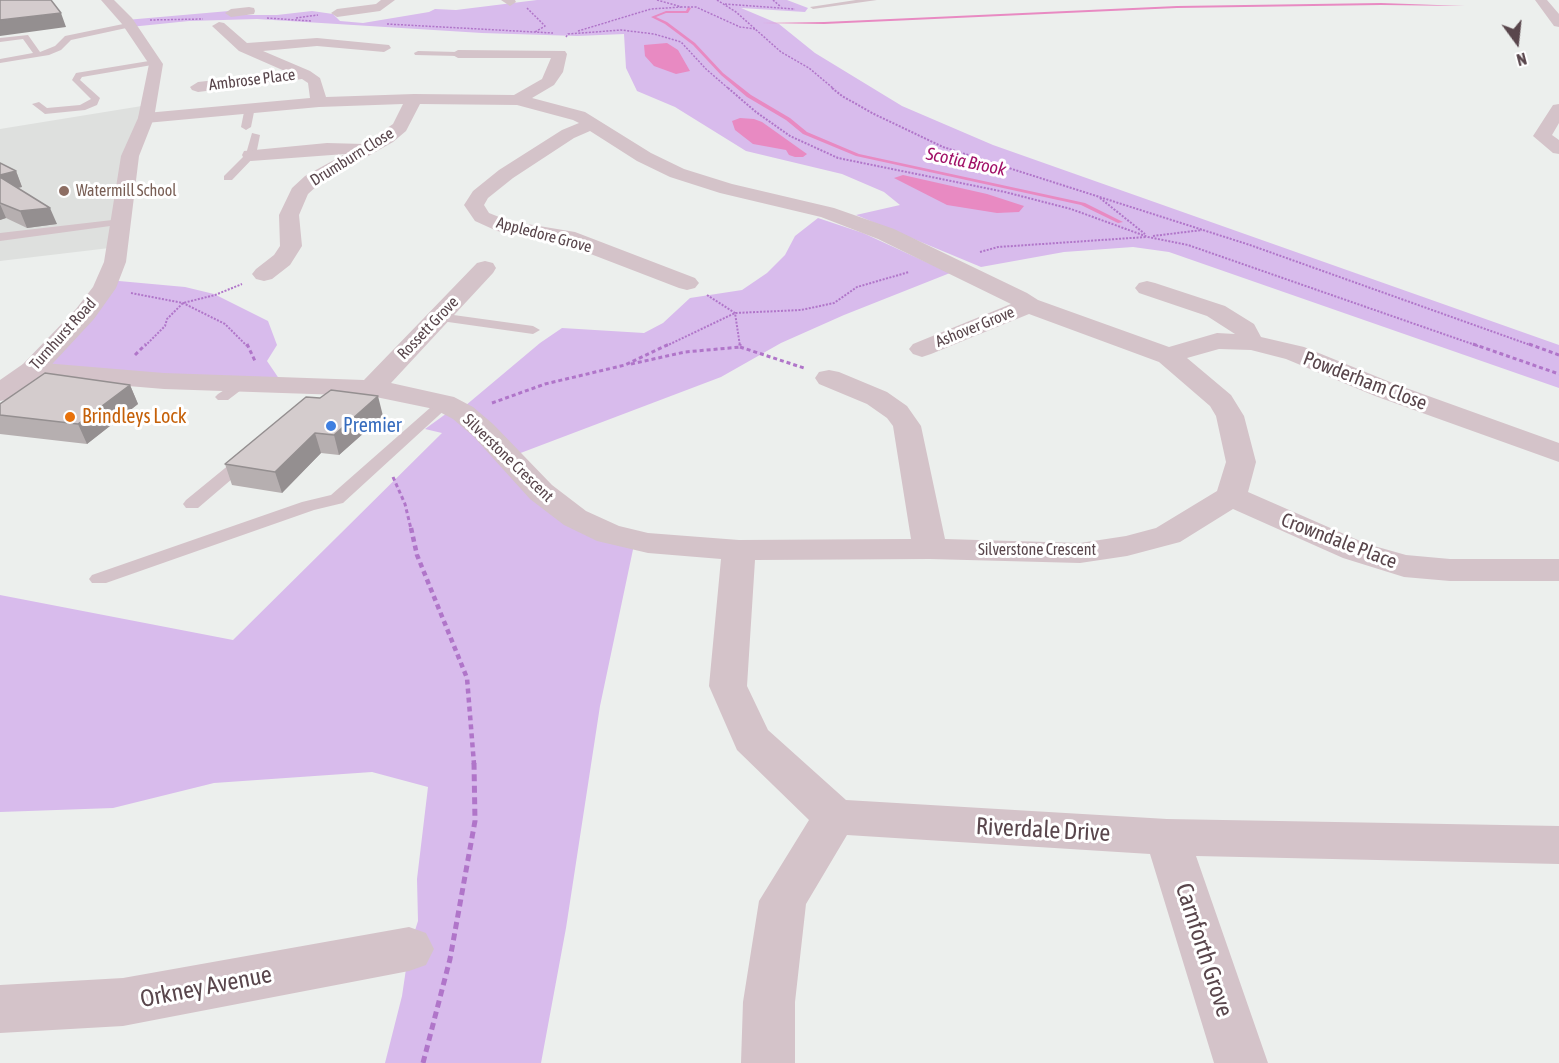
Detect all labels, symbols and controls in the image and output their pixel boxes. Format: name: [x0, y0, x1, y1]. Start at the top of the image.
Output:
north arrow: [1487, 12, 1547, 72]
text: N: [1515, 49, 1529, 69]
street label: Ambrose Place: [208, 65, 296, 95]
street label: Drumburn Close: [307, 124, 397, 190]
water label: Scotia Brook: [924, 143, 1008, 181]
place label: Watermill School: [76, 181, 177, 201]
marker: Watermill School: [57, 184, 71, 198]
street label: Appledore Grove: [494, 213, 594, 257]
street label: Rossett Grove: [393, 293, 463, 363]
street label: Turnhurst Road: [26, 294, 100, 374]
street label: Ashover Grove: [933, 302, 1017, 352]
street label: Powderham Close: [1300, 346, 1430, 416]
place label: Brindleys Lock: [82, 405, 187, 429]
marker: Brindleys Lock: [63, 410, 77, 424]
street label: Silverstone Crescent: [459, 410, 557, 506]
place label: Premier: [343, 414, 402, 438]
marker: Premier: [324, 419, 338, 433]
street label: Crowndale Place: [1278, 508, 1400, 574]
street label: Silverstone Crescent: [978, 540, 1096, 560]
street label: Riverdale Drive: [975, 812, 1111, 848]
street label: Carnforth Grove: [1169, 880, 1239, 1020]
street label: Orkney Avenue: [138, 960, 274, 1014]

